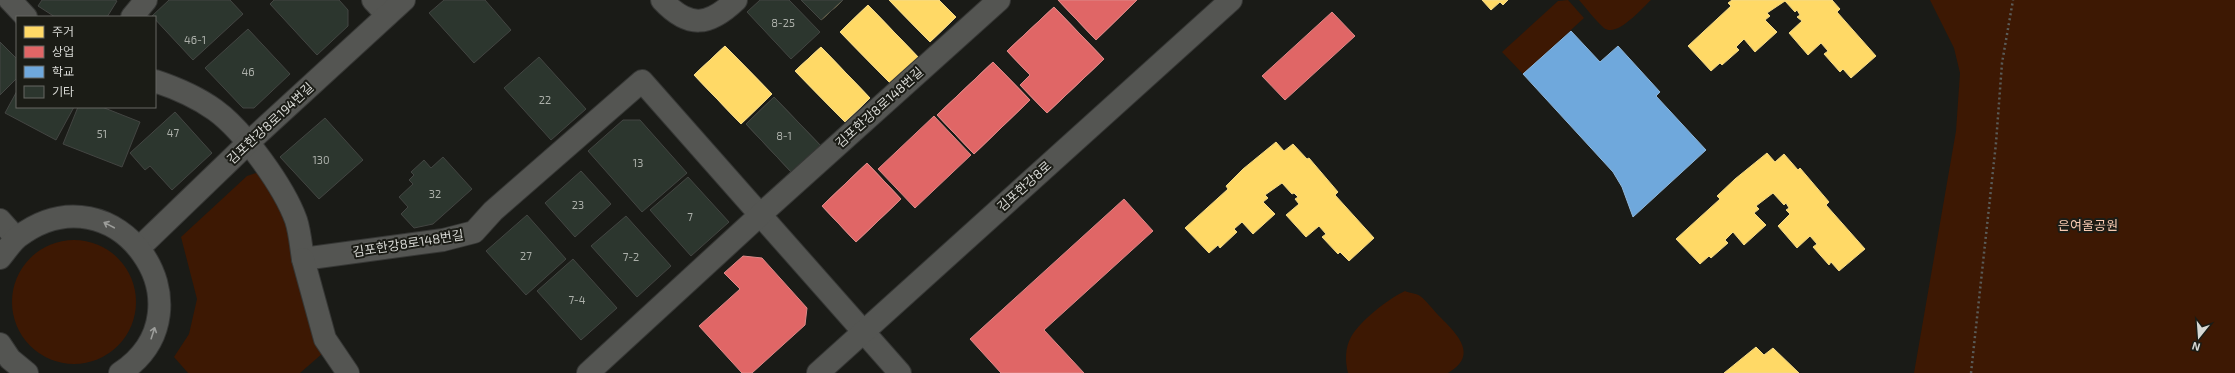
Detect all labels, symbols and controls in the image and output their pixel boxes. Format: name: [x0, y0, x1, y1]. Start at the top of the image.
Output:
legend: [16, 16, 156, 108]
house number: 8-25: [771, 16, 795, 29]
text: 주거: [52, 24, 74, 38]
house number: 46-1: [184, 33, 206, 46]
text: 상업: [52, 44, 74, 58]
street label: 김포한강8로148번길: [832, 63, 926, 151]
text: 학교: [52, 64, 74, 78]
house number: 46: [241, 65, 255, 78]
street label: 김포한강8로194번길: [224, 79, 316, 167]
text: 기타: [52, 84, 74, 98]
house number: 22: [539, 93, 551, 106]
house number: 47: [167, 126, 180, 139]
house number: 51: [97, 127, 107, 140]
house number: 8-1: [776, 129, 792, 142]
house number: 130: [312, 153, 330, 166]
house number: 13: [633, 156, 643, 169]
street label: 김포한강8로: [993, 157, 1055, 215]
house number: 32: [429, 187, 441, 200]
house number: 23: [572, 198, 584, 211]
house number: 7: [687, 210, 693, 223]
park label: 은여울공원: [2058, 217, 2118, 233]
one-way arrow: [103, 220, 115, 228]
street label: 김포한강8로148번길: [351, 226, 465, 260]
house number: 27: [520, 249, 532, 262]
house number: 7-2: [623, 250, 639, 263]
house number: 7-4: [568, 293, 586, 306]
north arrow: [2179, 317, 2219, 357]
one-way arrow: [150, 327, 157, 340]
text: N: [2190, 340, 2202, 354]

